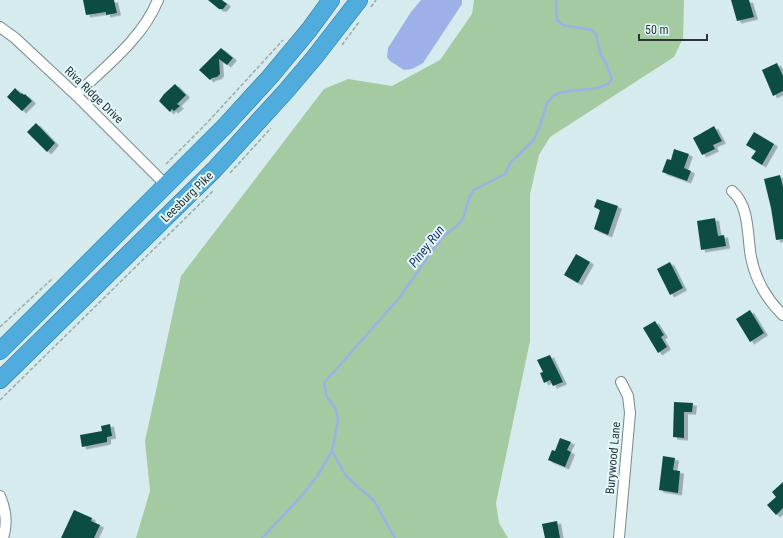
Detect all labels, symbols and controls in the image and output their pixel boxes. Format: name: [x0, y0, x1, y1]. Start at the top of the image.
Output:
scale bar: [639, 16, 707, 42]
text: 50 m: [645, 23, 669, 37]
street label: Riva Ridge Drive: [62, 64, 126, 127]
street label: Leesburg Pike: [158, 169, 216, 225]
water label: Piney Run: [405, 222, 447, 270]
street label: Burywood Lane: [603, 421, 623, 495]

